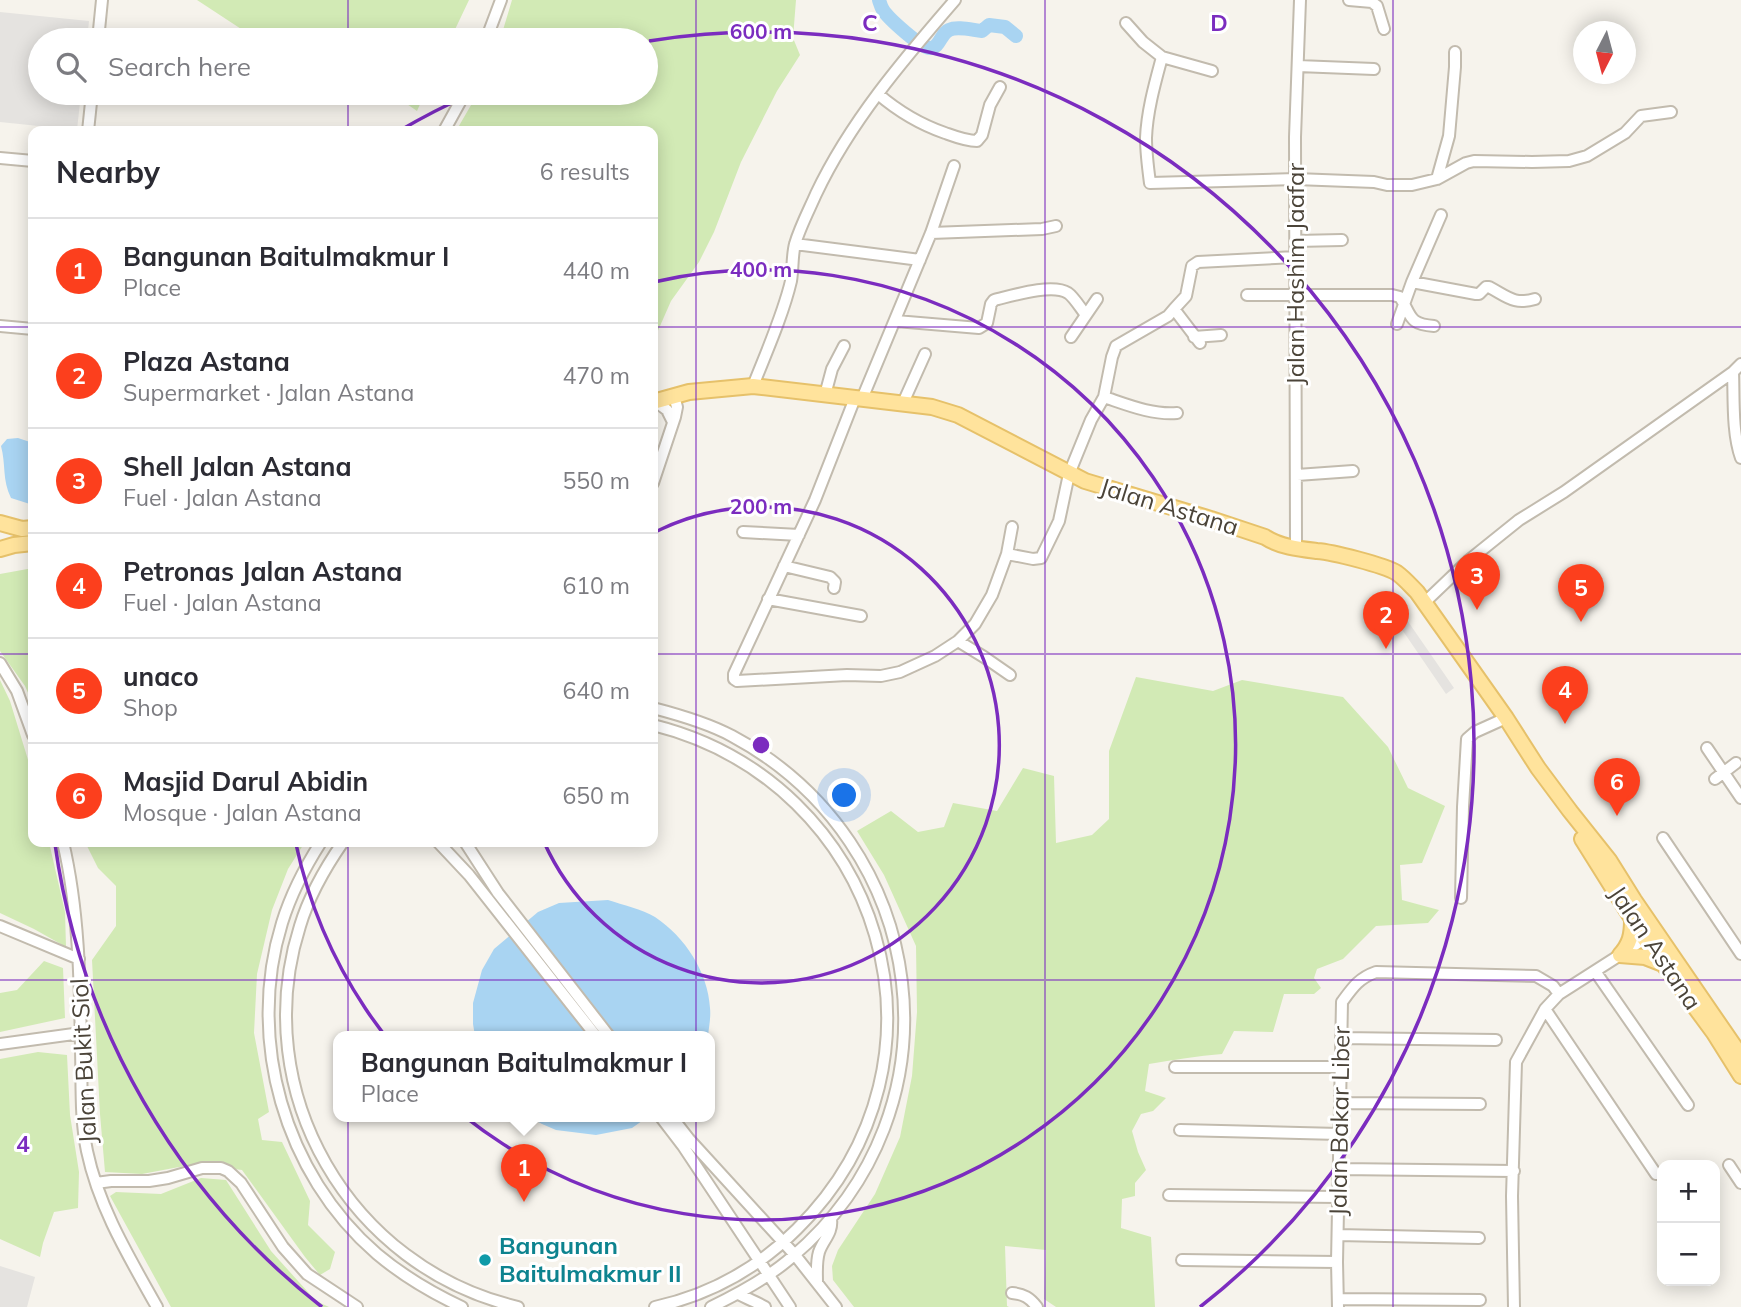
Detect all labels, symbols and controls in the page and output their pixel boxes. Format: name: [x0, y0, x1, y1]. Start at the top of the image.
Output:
text: C: [862, 8, 878, 37]
text: D: [1210, 8, 1228, 37]
text: 600 m: [730, 18, 792, 44]
north arrow: [1573, 21, 1636, 84]
search box: [28, 28, 658, 105]
icon: search: [52, 48, 90, 86]
text: Search here: [108, 50, 251, 83]
text: Nearby: [56, 153, 160, 191]
text: 6 results: [540, 157, 630, 186]
street label: Jalan Hashim Jaafar: [1280, 163, 1310, 385]
text: Bangunan Baitulmakmur I: [123, 240, 449, 273]
text: 1: [72, 256, 86, 285]
text: 440 m: [562, 256, 630, 285]
text: 400 m: [730, 256, 792, 282]
text: Place: [123, 273, 181, 302]
text: Plaza Astana: [123, 345, 290, 378]
text: 2: [72, 361, 86, 390]
text: 470 m: [562, 361, 630, 390]
text: Supermarket · Jalan Astana: [123, 378, 414, 407]
text: Shell Jalan Astana: [123, 450, 352, 483]
text: 3: [72, 466, 86, 495]
text: 550 m: [562, 466, 630, 495]
street label: Jalan Astana: [1096, 471, 1242, 541]
text: Fuel · Jalan Astana: [123, 483, 322, 512]
text: 200 m: [730, 493, 792, 519]
pin: 3: [1454, 552, 1500, 610]
text: Petronas Jalan Astana: [123, 555, 402, 588]
pin: 5: [1558, 564, 1604, 622]
text: 4: [72, 571, 86, 600]
text: 610 m: [562, 571, 630, 600]
text: Fuel · Jalan Astana: [123, 588, 322, 617]
pin: 2: [1363, 591, 1409, 649]
text: unaco: [123, 660, 199, 693]
pin: 4: [1542, 666, 1588, 724]
text: 5: [72, 676, 86, 705]
text: 640 m: [562, 676, 630, 705]
text: Shop: [123, 693, 178, 722]
centre of rings: [749, 733, 773, 757]
pin: 6: [1594, 758, 1640, 816]
text: Masjid Darul Abidin: [123, 765, 368, 798]
your location: [827, 778, 861, 812]
text: 6: [72, 781, 86, 810]
text: 650 m: [562, 781, 630, 810]
text: Mosque · Jalan Astana: [123, 798, 361, 827]
street label: Jalan Astana: [1603, 880, 1708, 1015]
street label: Jalan Bukit Siol: [64, 978, 102, 1145]
street label: Jalan Bakar Liber: [1322, 1025, 1356, 1216]
popup: [333, 1031, 715, 1122]
text: Bangunan Baitulmakmur I: [361, 1046, 687, 1079]
text: Place: [361, 1079, 419, 1108]
text: 4: [16, 1129, 30, 1158]
pin: 1: [501, 1144, 547, 1202]
map controls: [1657, 1160, 1720, 1286]
button: +: [1657, 1160, 1720, 1223]
button: −: [1657, 1223, 1720, 1286]
place label: Bangunan Baitulmakmur II: [499, 1230, 682, 1288]
marker: Bangunan Baitulmakmur II: [477, 1252, 493, 1268]

